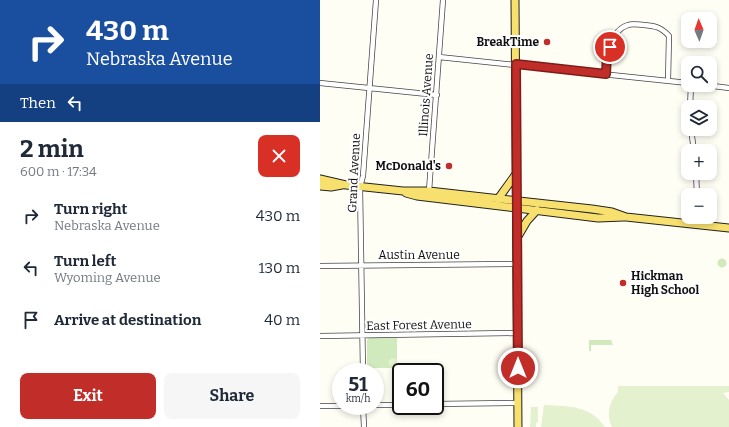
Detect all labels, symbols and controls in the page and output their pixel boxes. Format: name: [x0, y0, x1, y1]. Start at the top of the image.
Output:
north arrow: [681, 12, 717, 48]
map controls: [681, 12, 717, 224]
text: 430 m: [86, 14, 169, 47]
icon: right: [20, 16, 72, 68]
pin: [593, 30, 627, 64]
place label: BreakTime: [476, 35, 539, 49]
icon: arrive: [599, 36, 621, 58]
marker: BreakTime: [542, 37, 552, 47]
text: Nebraska Avenue: [86, 48, 232, 70]
street label: Illinois Avenue: [416, 53, 436, 137]
button: search: [681, 56, 717, 92]
icon: left: [64, 92, 86, 114]
text: Then: [20, 94, 56, 112]
button: layers: [681, 100, 717, 136]
street label: Grand Avenue: [345, 133, 363, 213]
text: 2 min: [20, 135, 84, 163]
button: close: [258, 135, 300, 177]
button: +: [681, 144, 717, 180]
place label: McDonald's: [376, 159, 441, 173]
marker: McDonald's: [444, 161, 454, 171]
text: 600 m · 17:34: [20, 164, 97, 179]
button: −: [681, 188, 717, 224]
text: Turn right: [54, 200, 127, 218]
icon: right: [20, 205, 42, 227]
text: 430 m: [256, 207, 300, 225]
text: Nebraska Avenue: [54, 218, 160, 233]
street label: Austin Avenue: [378, 248, 460, 262]
text: Turn left: [54, 252, 116, 270]
icon: left: [20, 257, 42, 279]
text: 130 m: [258, 259, 300, 277]
place label: Hickman High School: [631, 269, 700, 297]
text: Wyoming Avenue: [54, 270, 161, 285]
marker: Hickman High School: [618, 278, 628, 288]
icon: arrive: [20, 309, 42, 331]
text: Arrive at destination: [54, 311, 201, 329]
text: 40 m: [264, 311, 300, 329]
street label: East Forest Avenue: [366, 317, 472, 333]
position arrow: [497, 347, 539, 389]
speed limit sign: 60: [392, 363, 444, 415]
text: 51: [348, 372, 368, 396]
button: Exit: [20, 373, 156, 419]
button: Share: [164, 373, 300, 419]
text: km/h: [346, 393, 370, 405]

